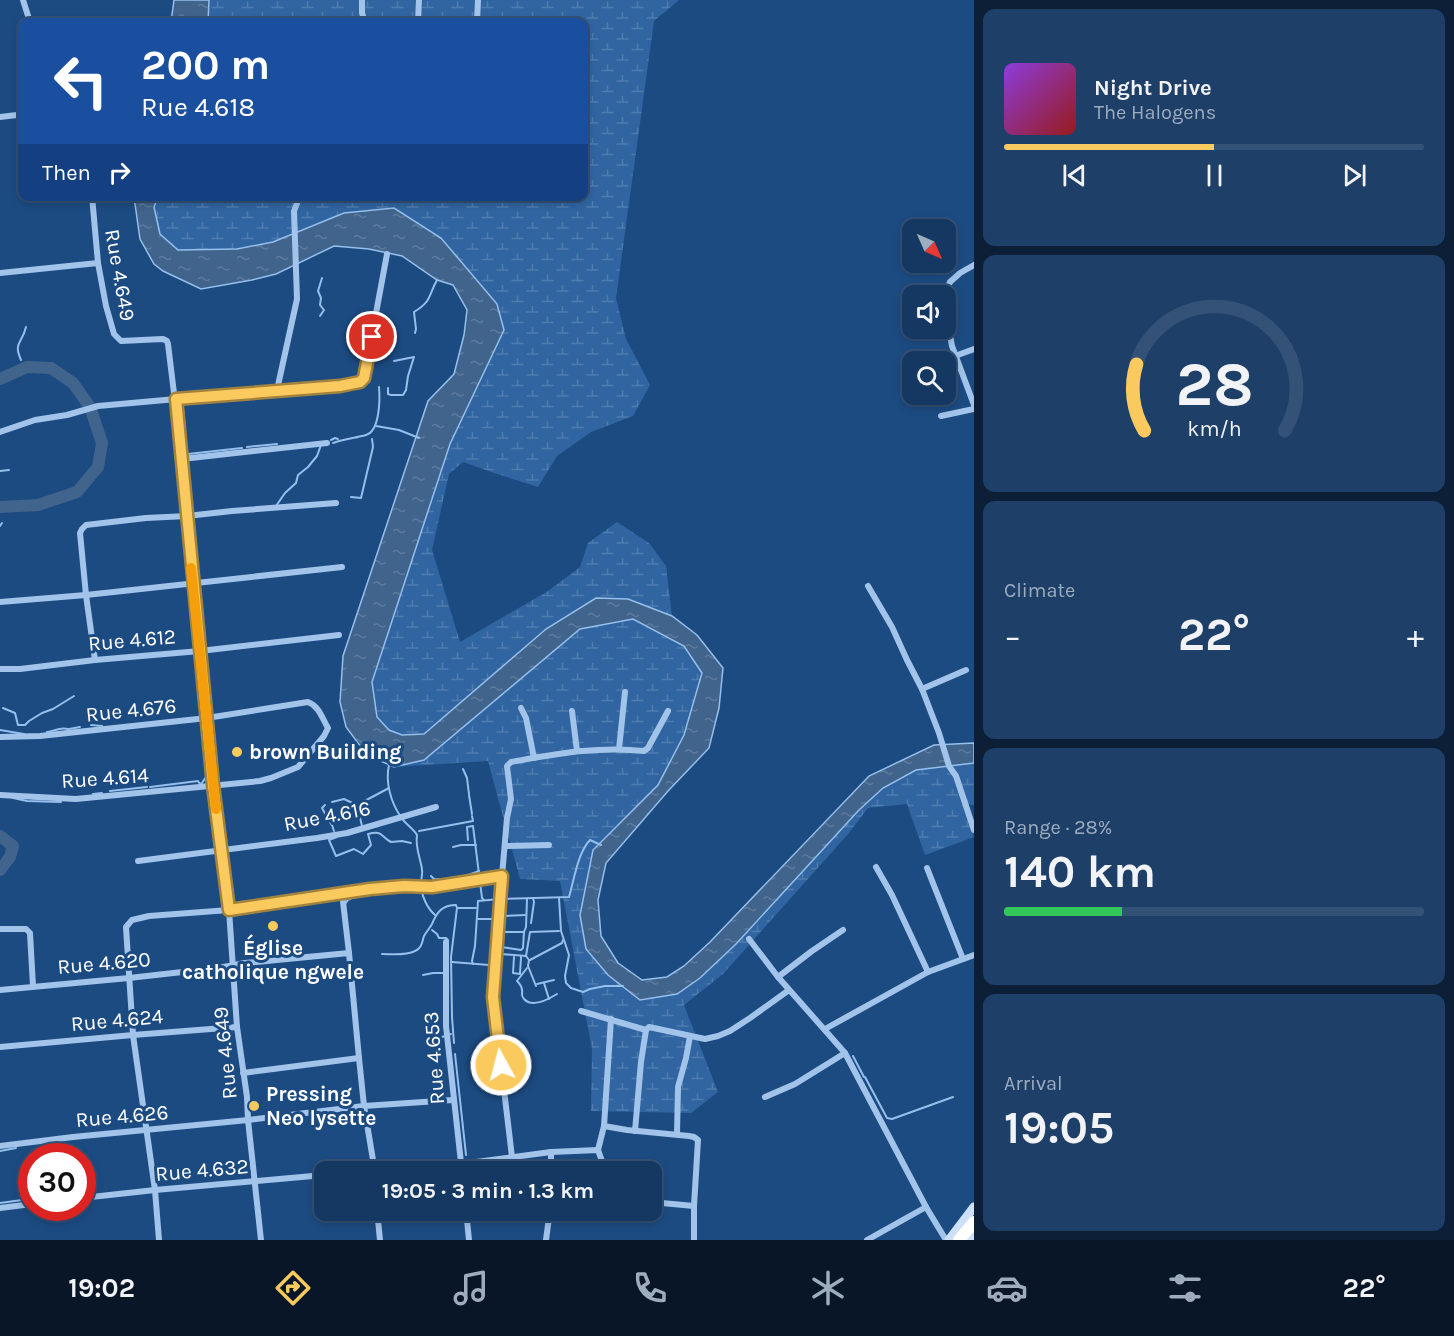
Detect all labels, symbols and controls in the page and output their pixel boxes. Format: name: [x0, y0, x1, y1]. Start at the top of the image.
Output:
text: 200 m: [141, 40, 270, 90]
icon: left: [42, 42, 120, 120]
text: Night Drive: [1094, 75, 1212, 101]
text: Rue 4.618: [141, 91, 255, 123]
text: The Halogens: [1094, 101, 1216, 124]
icon: right: [103, 156, 136, 189]
icon: previous: [1058, 159, 1091, 192]
icon: pause: [1198, 159, 1231, 192]
icon: next: [1338, 159, 1371, 192]
text: Then: [42, 160, 91, 186]
north arrow: [902, 219, 956, 273]
map controls: [902, 219, 956, 405]
street label: Rue 4.649: [100, 227, 140, 323]
button: sound: [902, 285, 956, 339]
pin: [346, 311, 397, 362]
icon: arrive: [355, 320, 388, 353]
text: 28: [1175, 348, 1253, 421]
button: search: [902, 351, 956, 405]
text: km/h: [1187, 416, 1241, 441]
text: Climate: [1004, 579, 1075, 602]
text: 22°: [1178, 609, 1250, 661]
text: −: [1004, 617, 1021, 655]
text: +: [1407, 617, 1424, 655]
street label: Rue 4.612: [87, 624, 177, 656]
street label: Rue 4.676: [85, 693, 177, 727]
place label: brown Building: [249, 740, 401, 764]
marker: brown Building: [230, 745, 244, 759]
street label: Rue 4.614: [61, 763, 150, 793]
street label: Rue 4.616: [282, 796, 372, 836]
text: Range · 28%: [1004, 816, 1112, 839]
text: 140 km: [1004, 846, 1156, 898]
marker: Église catholique ngwele: [266, 919, 280, 933]
place label: Église catholique ngwele: [182, 934, 364, 985]
street label: Rue 4.620: [56, 947, 152, 979]
street label: Rue 4.624: [70, 1004, 165, 1036]
street label: Rue 4.649: [208, 1006, 242, 1100]
street label: Rue 4.653: [419, 1011, 449, 1105]
position arrow: [469, 1033, 533, 1097]
text: Arrival: [1004, 1072, 1063, 1095]
place label: Pressing Neo lysette: [266, 1082, 376, 1130]
marker: Pressing Neo lysette: [247, 1099, 261, 1113]
street label: Rue 4.626: [75, 1100, 169, 1132]
text: 19:05: [1004, 1102, 1114, 1154]
speed limit sign: 30: [18, 1143, 96, 1221]
street label: Rue 4.632: [154, 1154, 250, 1186]
text: 19:05 · 3 min · 1.3 km: [382, 1178, 594, 1204]
icon: directions: [272, 1267, 314, 1309]
icon: music: [450, 1267, 492, 1309]
icon: phone: [629, 1267, 671, 1309]
icon: climate: [807, 1267, 849, 1309]
icon: car: [986, 1267, 1028, 1309]
icon: filters: [1164, 1267, 1206, 1309]
text: 19:02: [68, 1272, 135, 1304]
text: 22°: [1343, 1272, 1386, 1304]

